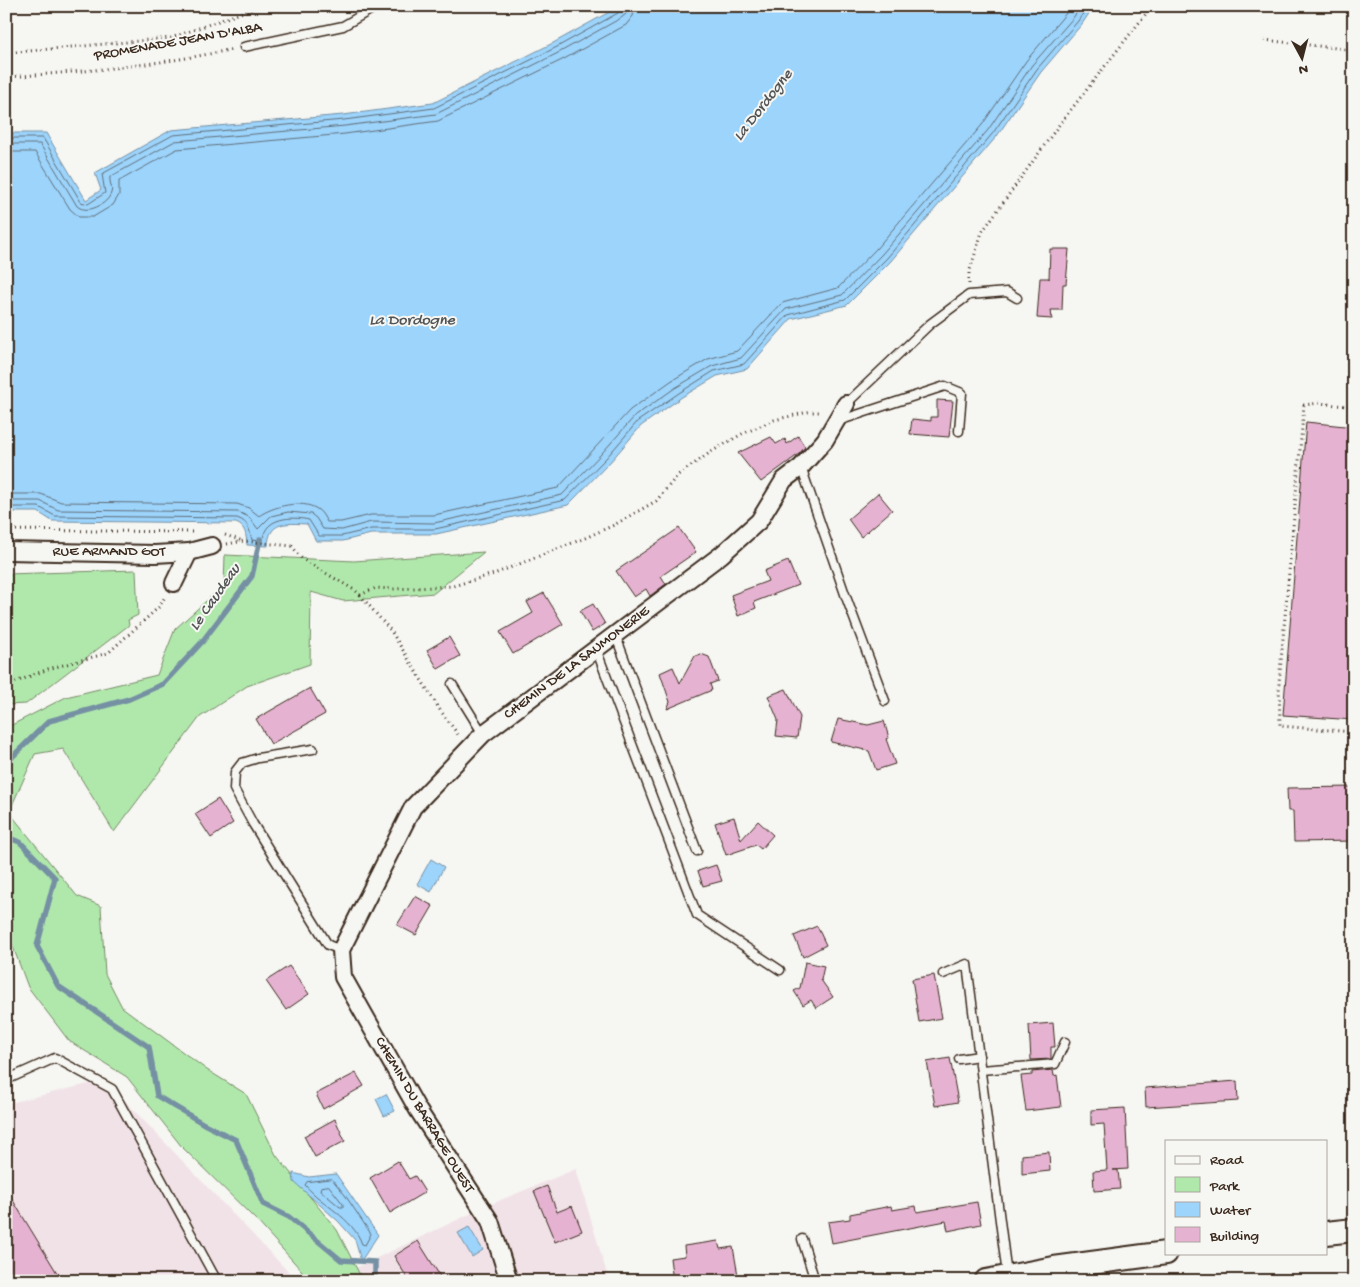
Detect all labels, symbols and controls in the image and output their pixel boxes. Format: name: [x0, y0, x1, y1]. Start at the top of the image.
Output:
street label: PROMENADE JEAN D'ALBA: [92, 18, 264, 66]
north arrow: [1278, 32, 1328, 82]
text: N: [1298, 59, 1309, 77]
water label: La Dordogne: [730, 66, 798, 146]
water label: La Dordogne: [369, 312, 456, 331]
street label: RUE ARMAND GOT: [53, 543, 167, 561]
water label: Le Caudeau: [186, 560, 247, 635]
street label: CHEMIN DE LA SAUMONERIE: [501, 602, 654, 724]
street label: CHEMIN DU BARRAGE OUEST: [370, 1034, 478, 1197]
legend: [1165, 1140, 1328, 1254]
text: Road: [1210, 1152, 1244, 1170]
text: Park: [1209, 1178, 1240, 1196]
text: Water: [1210, 1202, 1252, 1220]
text: Building: [1209, 1228, 1259, 1246]

